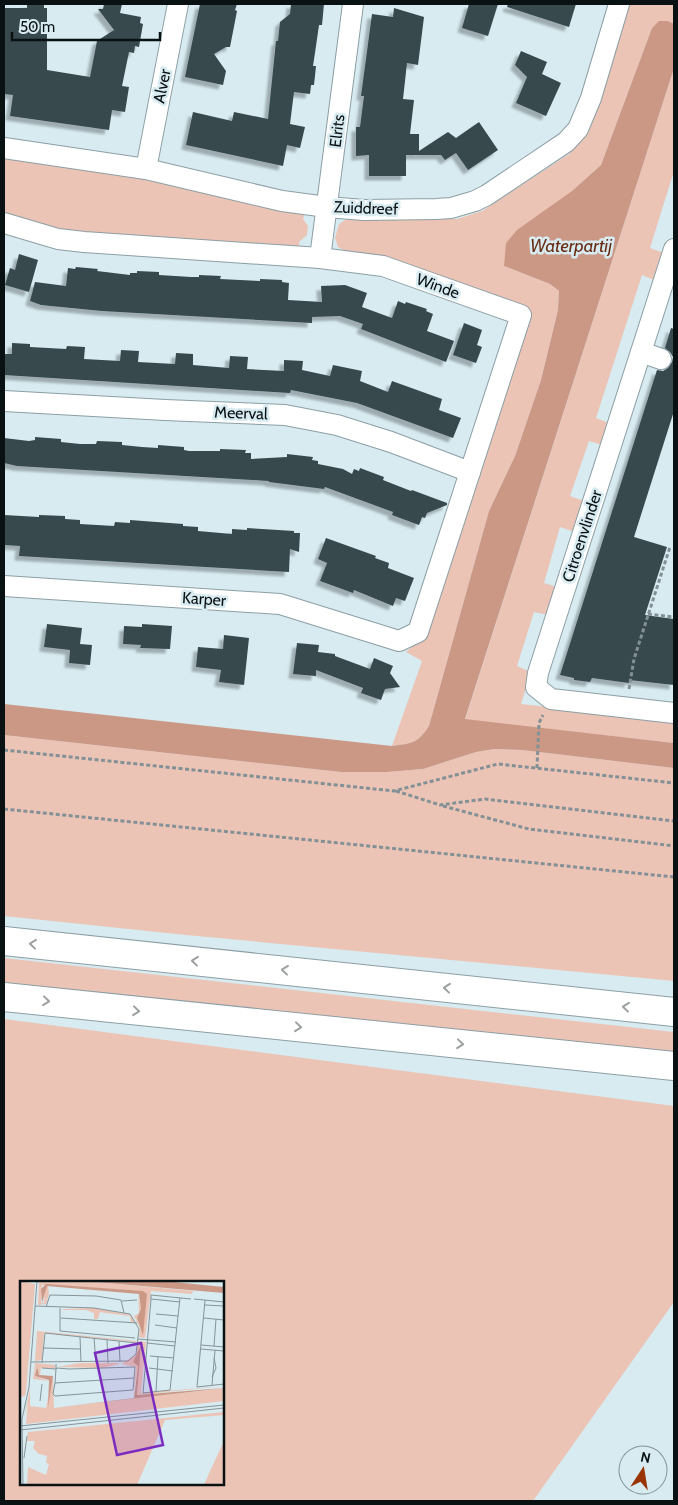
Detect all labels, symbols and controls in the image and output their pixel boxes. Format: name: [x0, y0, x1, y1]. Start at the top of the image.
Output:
scale bar: [12, 10, 160, 42]
text: 50 m: [20, 18, 55, 36]
street label: Alver: [149, 66, 175, 105]
street label: Elrits: [326, 113, 348, 149]
street label: Zuiddreef: [334, 197, 399, 219]
water label: Waterpartij: [530, 235, 613, 257]
street label: Winde: [414, 269, 462, 303]
street label: Meerval: [214, 403, 268, 423]
street label: Citroenvlinder: [558, 487, 606, 585]
street label: Karper: [181, 588, 228, 610]
one-way arrow: [29, 939, 37, 950]
one-way arrow: [191, 956, 199, 967]
one-way arrow: [281, 965, 289, 976]
one-way arrow: [443, 983, 451, 994]
one-way arrow: [42, 995, 50, 1006]
one-way arrow: [621, 1002, 629, 1013]
one-way arrow: [133, 1005, 141, 1016]
one-way arrow: [294, 1022, 302, 1033]
one-way arrow: [456, 1038, 464, 1049]
inset map: [20, 1281, 224, 1485]
north arrow: [618, 1445, 668, 1495]
text: N: [639, 1447, 652, 1467]

